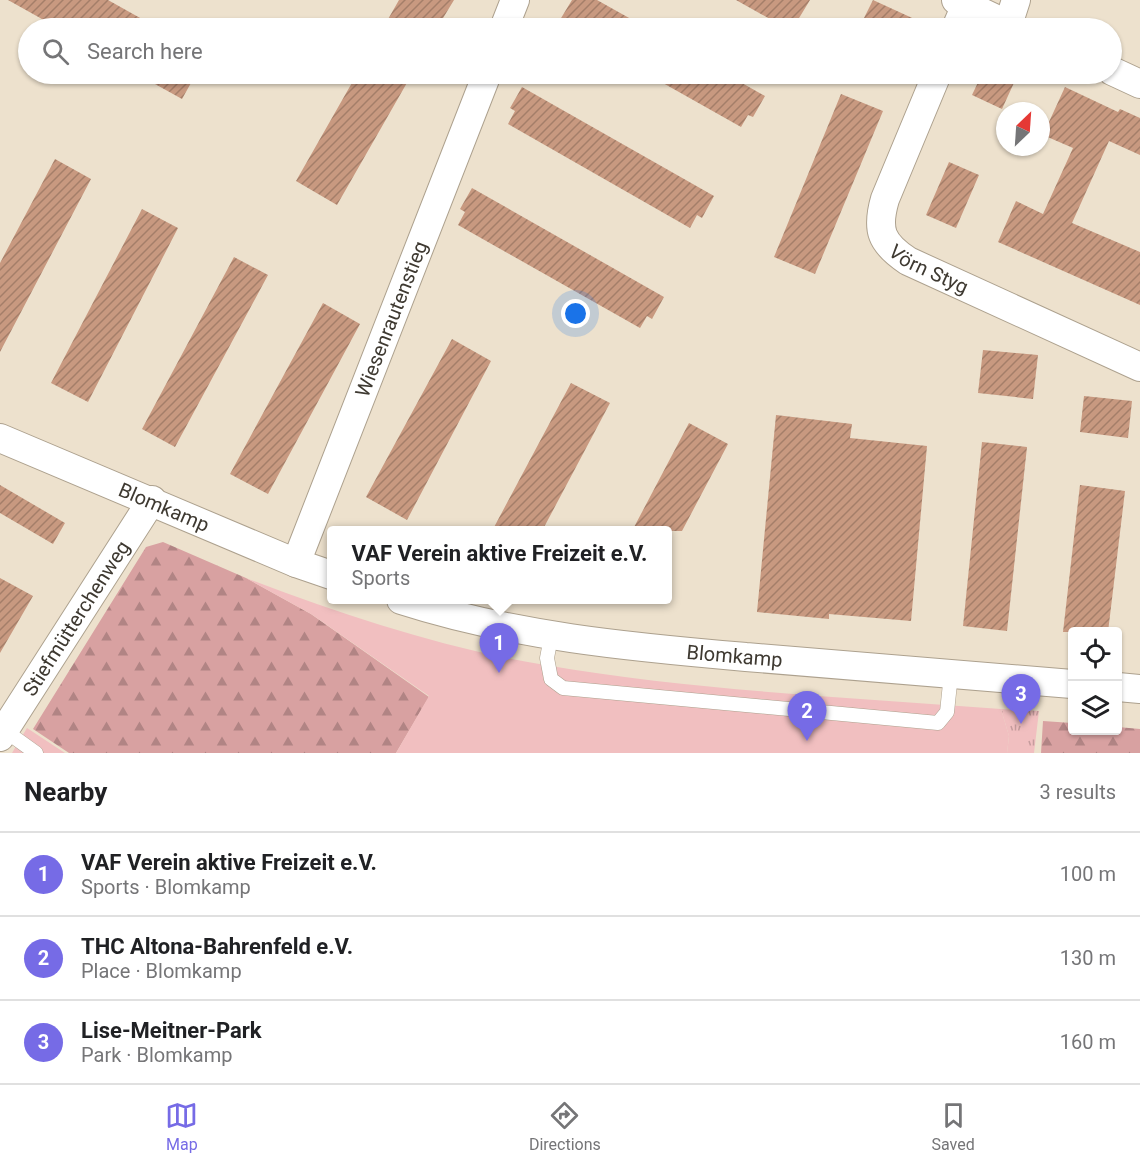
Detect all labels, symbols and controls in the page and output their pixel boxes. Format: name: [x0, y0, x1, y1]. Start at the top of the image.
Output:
search box: [18, 18, 1122, 84]
icon: search: [39, 35, 72, 68]
text: Search here: [87, 39, 203, 64]
north arrow: [996, 102, 1050, 156]
street label: Wiesenrautenstieg: [350, 238, 433, 400]
street label: Vörn Styg: [884, 239, 972, 299]
your location: [561, 299, 590, 328]
street label: Blomkamp: [115, 477, 213, 537]
popup: [327, 526, 672, 604]
street label: Stiefmütterchenweg: [17, 536, 135, 700]
text: VAF Verein aktive Freizeit e.V.: [352, 541, 647, 566]
text: Sports: [352, 566, 410, 590]
pin: 1: [480, 624, 518, 673]
map controls: [1068, 627, 1122, 735]
button: locate: [1068, 627, 1122, 681]
street label: Blomkamp: [686, 640, 783, 672]
pin: 3: [1002, 674, 1040, 724]
button: layers: [1068, 681, 1122, 735]
pin: 2: [788, 692, 826, 741]
text: Nearby: [24, 777, 107, 807]
text: 3 results: [1040, 780, 1116, 804]
text: VAF Verein aktive Freizeit e.V.: [81, 850, 377, 875]
text: 1: [38, 862, 49, 886]
text: 100 m: [1060, 862, 1116, 886]
text: Sports · Blomkamp: [81, 875, 251, 899]
text: THC Altona-Bahrenfeld e.V.: [81, 934, 353, 959]
text: 2: [38, 946, 49, 970]
text: 130 m: [1060, 946, 1116, 970]
text: Place · Blomkamp: [81, 959, 242, 983]
text: Lise-Meitner-Park: [81, 1018, 262, 1043]
text: 3: [38, 1030, 49, 1054]
text: 160 m: [1060, 1030, 1116, 1054]
text: Park · Blomkamp: [81, 1043, 233, 1067]
tab: Map: [165, 1099, 198, 1154]
tab: Directions: [529, 1099, 601, 1154]
tab: Saved: [931, 1099, 975, 1154]

